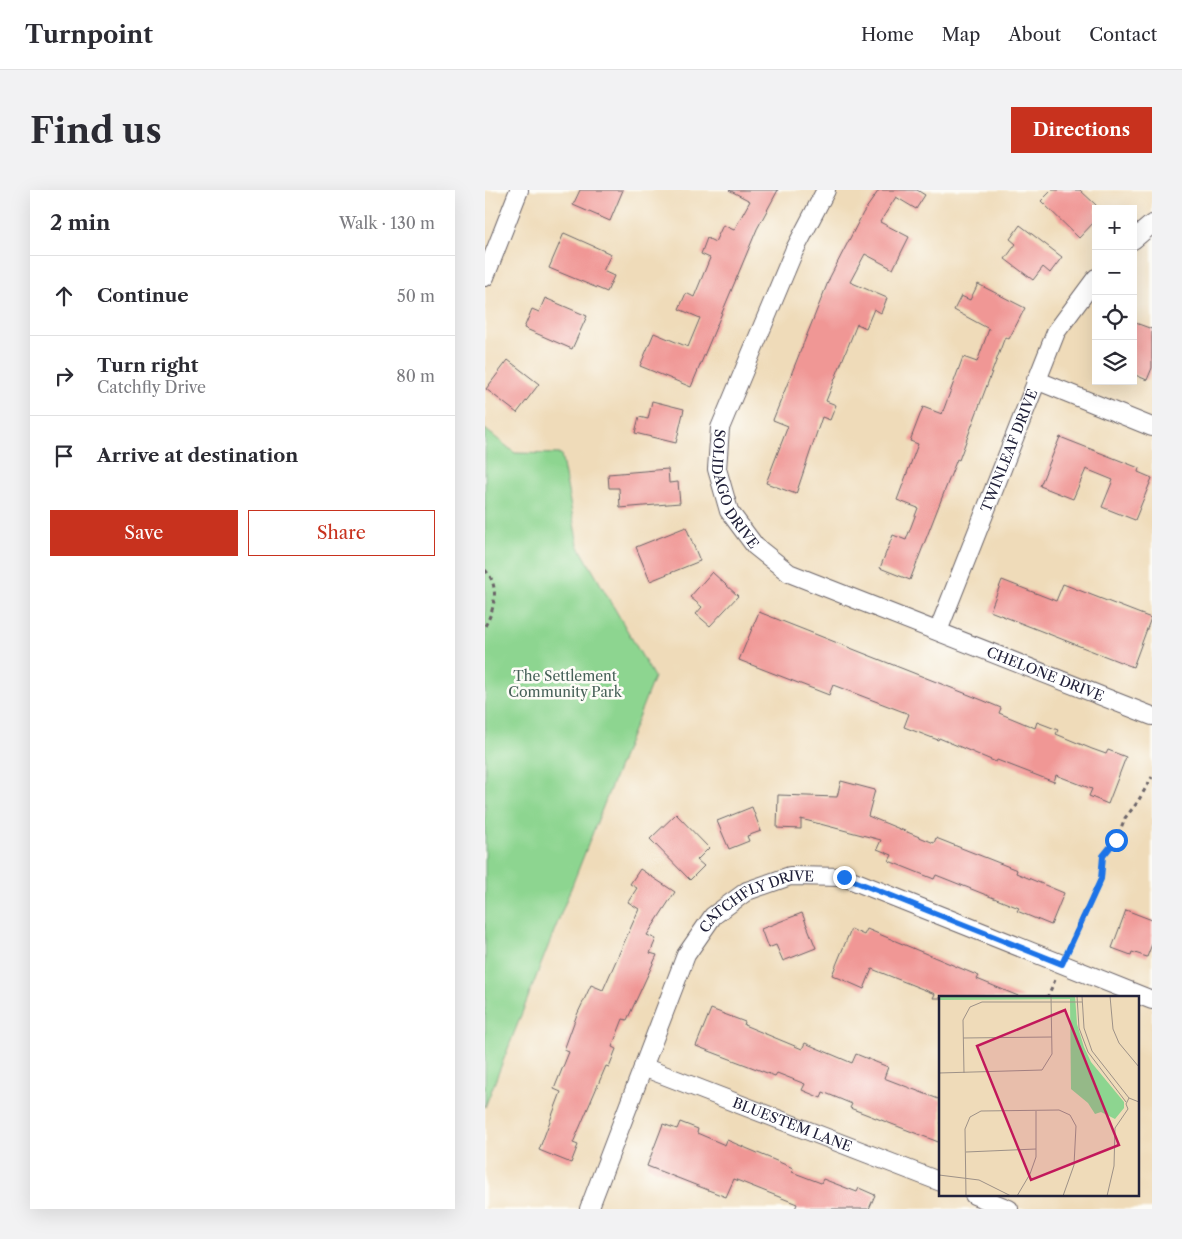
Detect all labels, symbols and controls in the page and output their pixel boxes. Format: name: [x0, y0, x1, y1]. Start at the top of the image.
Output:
text: Turnpoint: [25, 20, 153, 49]
text: Home: [861, 24, 914, 46]
text: Map: [942, 24, 980, 46]
text: About: [1008, 24, 1061, 46]
text: Contact: [1089, 24, 1157, 46]
button: Directions: [1011, 107, 1152, 153]
text: Find us: [30, 109, 162, 152]
map controls: [1092, 205, 1137, 385]
button: +: [1092, 205, 1137, 250]
text: 2 min: [50, 210, 110, 235]
text: Walk · 130 m: [339, 213, 435, 233]
button: −: [1092, 250, 1137, 295]
icon: ahead: [50, 282, 78, 310]
text: Continue: [97, 284, 189, 307]
text: 50 m: [397, 286, 435, 306]
button: locate: [1092, 295, 1137, 340]
button: layers: [1092, 340, 1137, 385]
text: Turn right: [97, 354, 198, 377]
icon: right: [50, 362, 78, 390]
text: 80 m: [396, 366, 435, 386]
text: Catchfly Drive: [97, 377, 206, 397]
street label: TWINLEAF DRIVE: [977, 386, 1042, 515]
street label: SOLIDAGO DRIVE: [708, 428, 763, 552]
icon: arrive: [50, 442, 78, 470]
text: Arrive at destination: [97, 444, 298, 467]
button: Save: [50, 510, 238, 556]
button: Share: [248, 510, 435, 556]
street label: CHELONE DRIVE: [984, 643, 1107, 705]
park label: The Settlement Community Park: [508, 667, 623, 701]
route start: [1105, 829, 1128, 852]
route end: [833, 866, 856, 889]
street label: CATCHFLY DRIVE: [695, 867, 814, 936]
inset map: [939, 996, 1139, 1196]
street label: BLUESTEM LANE: [730, 1093, 854, 1156]

